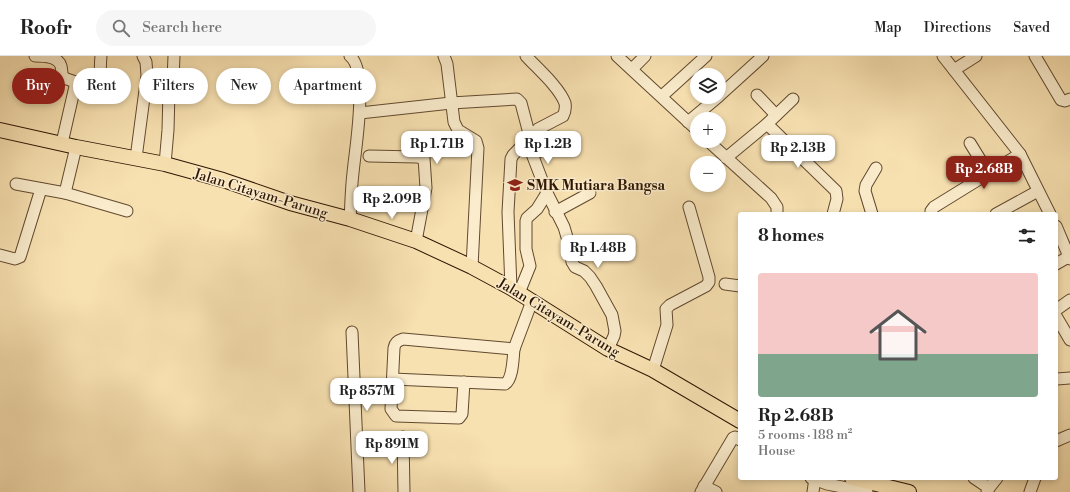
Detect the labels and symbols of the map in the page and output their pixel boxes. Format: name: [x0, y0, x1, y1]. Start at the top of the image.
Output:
pin: Rp 1.71B: [396, 131, 478, 165]
pin: Rp 1.2B: [511, 131, 585, 165]
pin: Rp 2.13B: [757, 135, 839, 169]
pin: Rp 2.68B: [943, 156, 1025, 190]
street label: Jalan Citayam-Parung: [191, 165, 331, 223]
school or university icon: SMK Mutiara Bangsa: [506, 176, 524, 194]
place label: SMK Mutiara Bangsa: [527, 177, 665, 195]
pin: Rp 2.09B: [351, 186, 433, 220]
pin: Rp 1.48B: [557, 235, 639, 269]
street label: Jalan Citayam-Parung: [493, 274, 623, 362]
pin: Rp 857M: [330, 378, 404, 412]
pin: Rp 891M: [355, 431, 429, 465]

